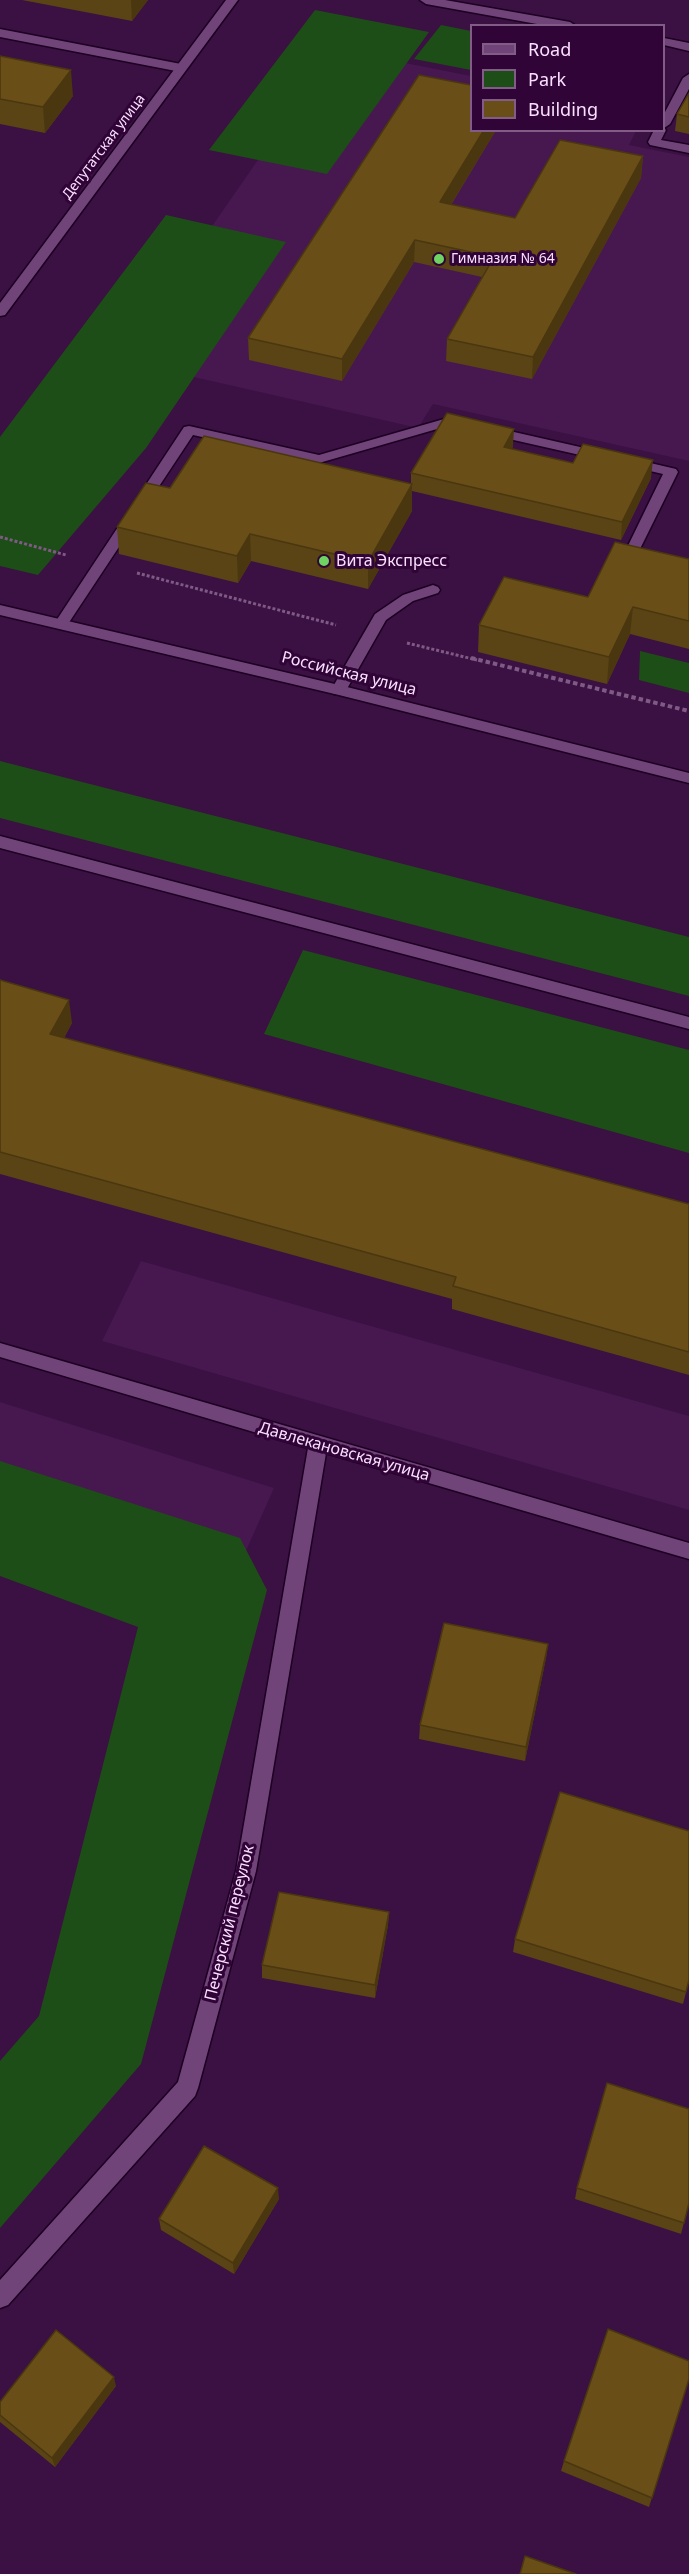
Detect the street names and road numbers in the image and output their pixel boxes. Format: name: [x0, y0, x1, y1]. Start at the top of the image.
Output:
street label: Депутатская улица: [59, 91, 149, 203]
street label: Российская улица: [280, 648, 418, 700]
street label: Давлекановская улица: [256, 1418, 432, 1486]
street label: Печерский переулок: [201, 1843, 259, 2003]

